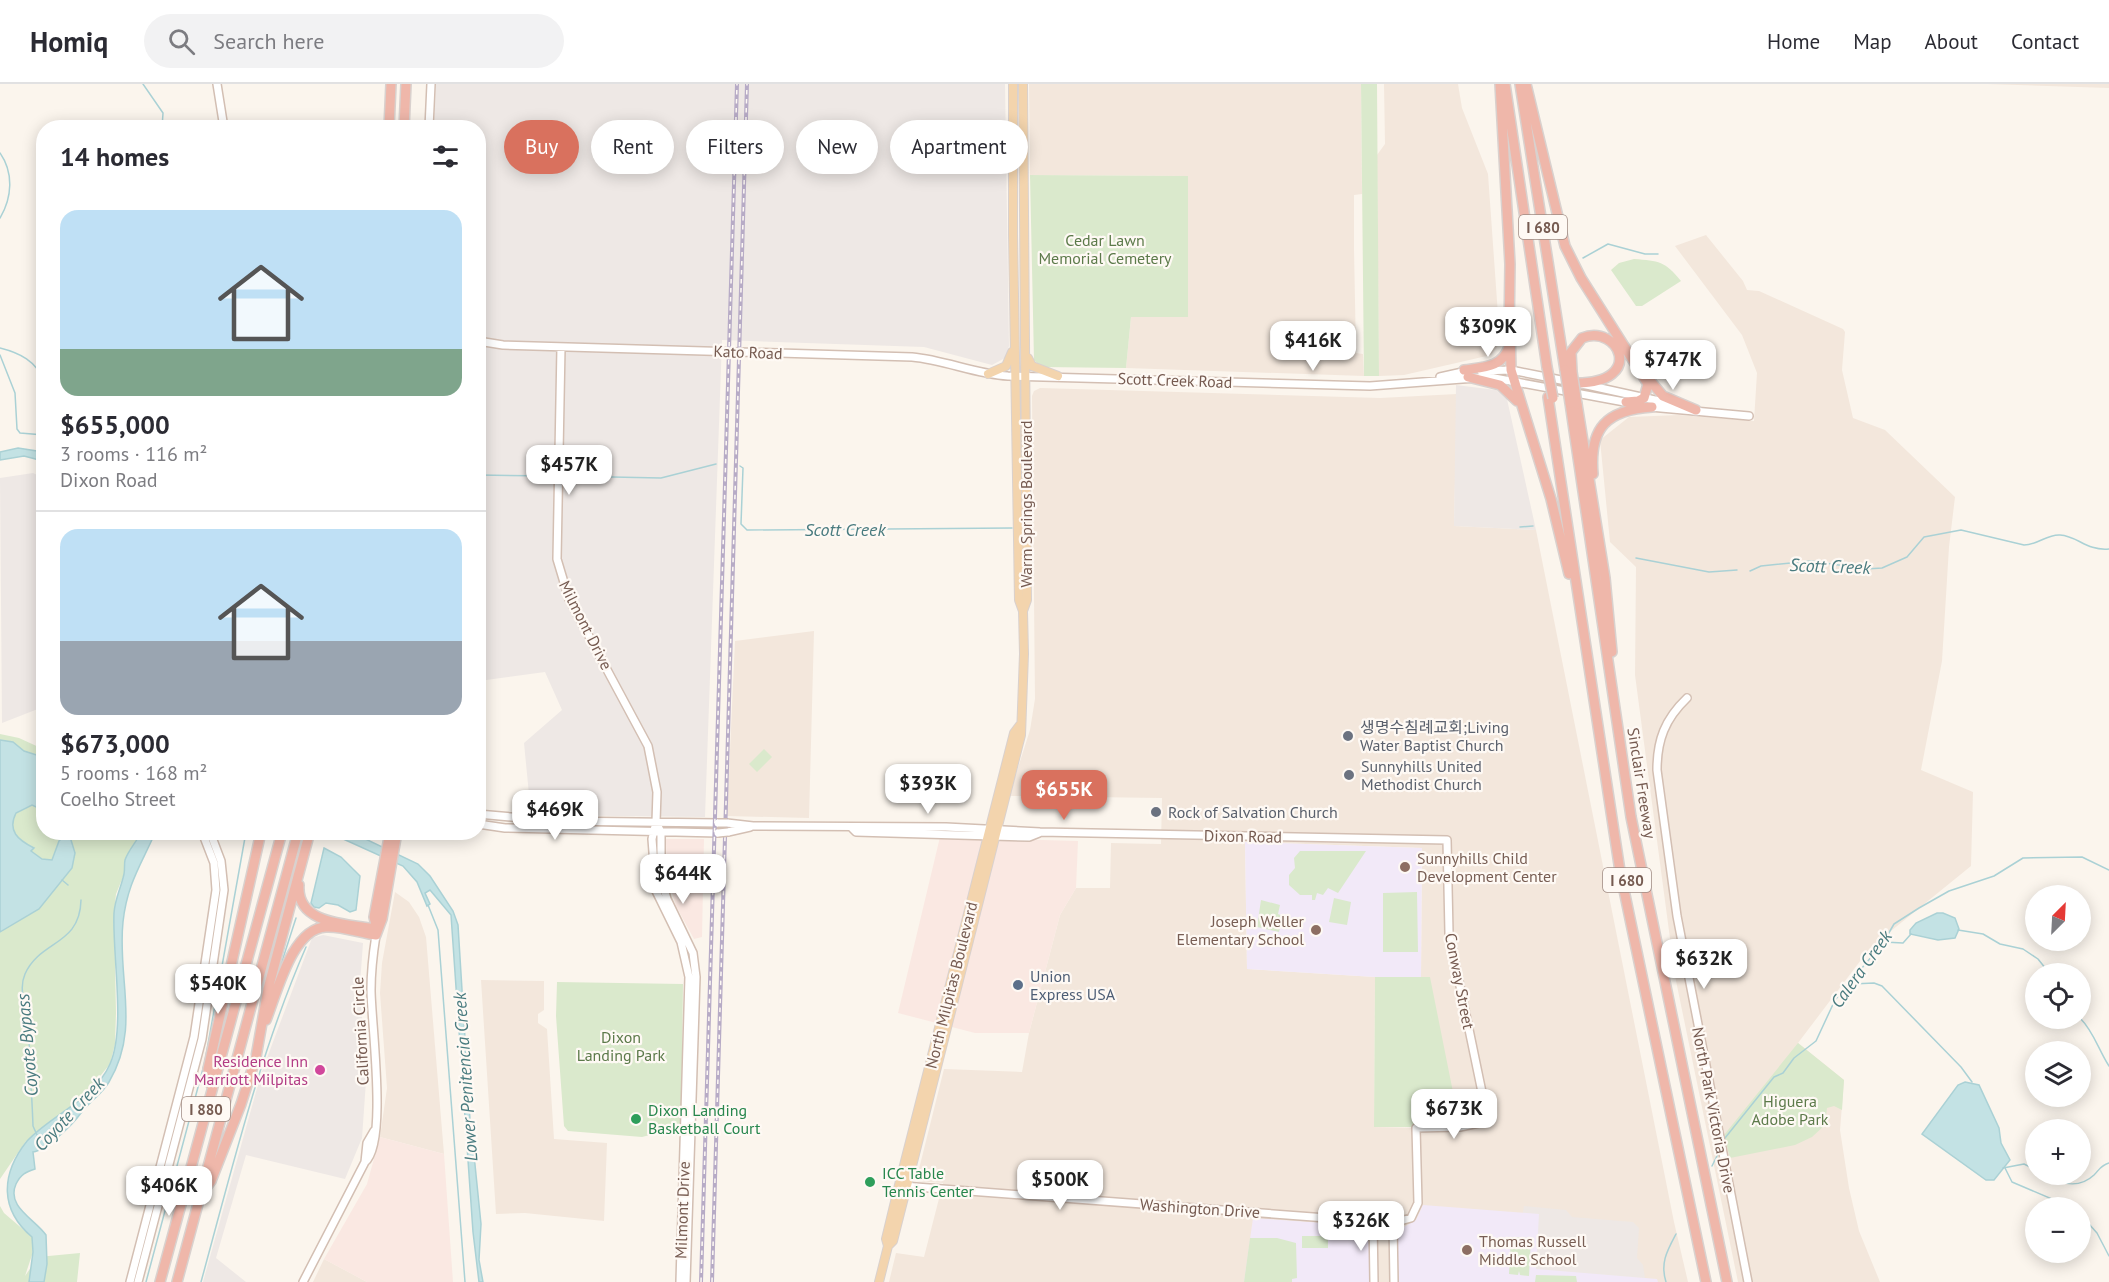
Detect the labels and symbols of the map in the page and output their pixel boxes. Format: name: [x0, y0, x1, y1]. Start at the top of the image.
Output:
road number: I 680: [1519, 215, 1567, 239]
park label: Cedar Lawn Memorial Cemetery: [1038, 230, 1172, 268]
pin: $309K: [1446, 307, 1530, 358]
pin: $416K: [1271, 321, 1355, 372]
pin: $747K: [1631, 340, 1715, 391]
street label: Kato Road: [713, 341, 783, 363]
street label: Scott Creek Road: [1117, 368, 1233, 392]
street label: Warm Springs Boulevard: [1016, 420, 1036, 588]
pin: $457K: [527, 445, 611, 496]
water label: Scott Creek: [804, 518, 886, 541]
water label: Scott Creek: [1789, 553, 1872, 579]
street label: Milmont Drive: [555, 577, 617, 673]
place label: 생명수침례교회;Living Water Baptist Church: [1360, 717, 1509, 755]
street label: Sinclair Freeway: [1623, 726, 1661, 840]
marker: 생명수침례교회;Living Water Baptist Church: [1341, 729, 1355, 743]
place label: Sunnyhills United Methodist Church: [1361, 756, 1482, 794]
pin: $393K: [886, 764, 970, 815]
marker: Sunnyhills United Methodist Church: [1342, 768, 1356, 782]
pin: $655K: [1022, 770, 1106, 821]
pin: $469K: [513, 790, 597, 841]
place label: Rock of Salvation Church: [1168, 802, 1338, 822]
marker: Rock of Salvation Church: [1149, 805, 1163, 819]
street label: Dixon Road: [1204, 825, 1282, 847]
place label: Sunnyhills Child Development Center: [1417, 848, 1557, 886]
pin: $644K: [641, 854, 725, 905]
marker: Sunnyhills Child Development Center: [1398, 860, 1412, 874]
road number: I 680: [1603, 868, 1651, 892]
north arrow: [2025, 885, 2091, 951]
street label: North Milpitas Boulevard: [921, 899, 981, 1071]
place label: Joseph Weller Elementary School: [1177, 911, 1305, 949]
marker: Joseph Weller Elementary School: [1309, 923, 1323, 937]
water label: Calera Creek: [1825, 925, 1897, 1012]
street label: Conway Street: [1441, 931, 1479, 1031]
pin: $632K: [1662, 939, 1746, 990]
pin: $540K: [176, 964, 260, 1015]
place label: Union Express USA: [1030, 966, 1116, 1004]
street label: California Circle: [347, 976, 373, 1086]
marker: Union Express USA: [1011, 978, 1025, 992]
water label: Lower Penitencia Creek: [448, 991, 482, 1162]
water label: Coyote Bypass: [11, 992, 43, 1097]
street label: North Park Victoria Drive: [1688, 1025, 1740, 1195]
park label: Dixon Landing Park: [577, 1027, 666, 1065]
place label: Residence Inn Marriott Milpitas: [194, 1051, 308, 1089]
marker: Residence Inn Marriott Milpitas: [313, 1063, 327, 1077]
water label: Coyote Creek: [29, 1072, 110, 1156]
pin: $673K: [1412, 1089, 1496, 1140]
park label: Higuera Adobe Park: [1751, 1091, 1829, 1129]
road number: I 880: [182, 1097, 230, 1121]
place label: Dixon Landing Basketball Court: [648, 1100, 761, 1138]
marker: Dixon Landing Basketball Court: [629, 1112, 643, 1126]
pin: $500K: [1018, 1160, 1102, 1211]
street label: Milmont Drive: [670, 1161, 694, 1259]
place label: ICC Table Tennis Center: [882, 1163, 975, 1201]
pin: $406K: [127, 1166, 211, 1217]
marker: ICC Table Tennis Center: [863, 1175, 877, 1189]
street label: Washington Drive: [1139, 1194, 1261, 1222]
pin: $326K: [1319, 1201, 1403, 1252]
place label: Thomas Russell Middle School: [1479, 1231, 1586, 1269]
marker: Thomas Russell Middle School: [1460, 1243, 1474, 1257]

